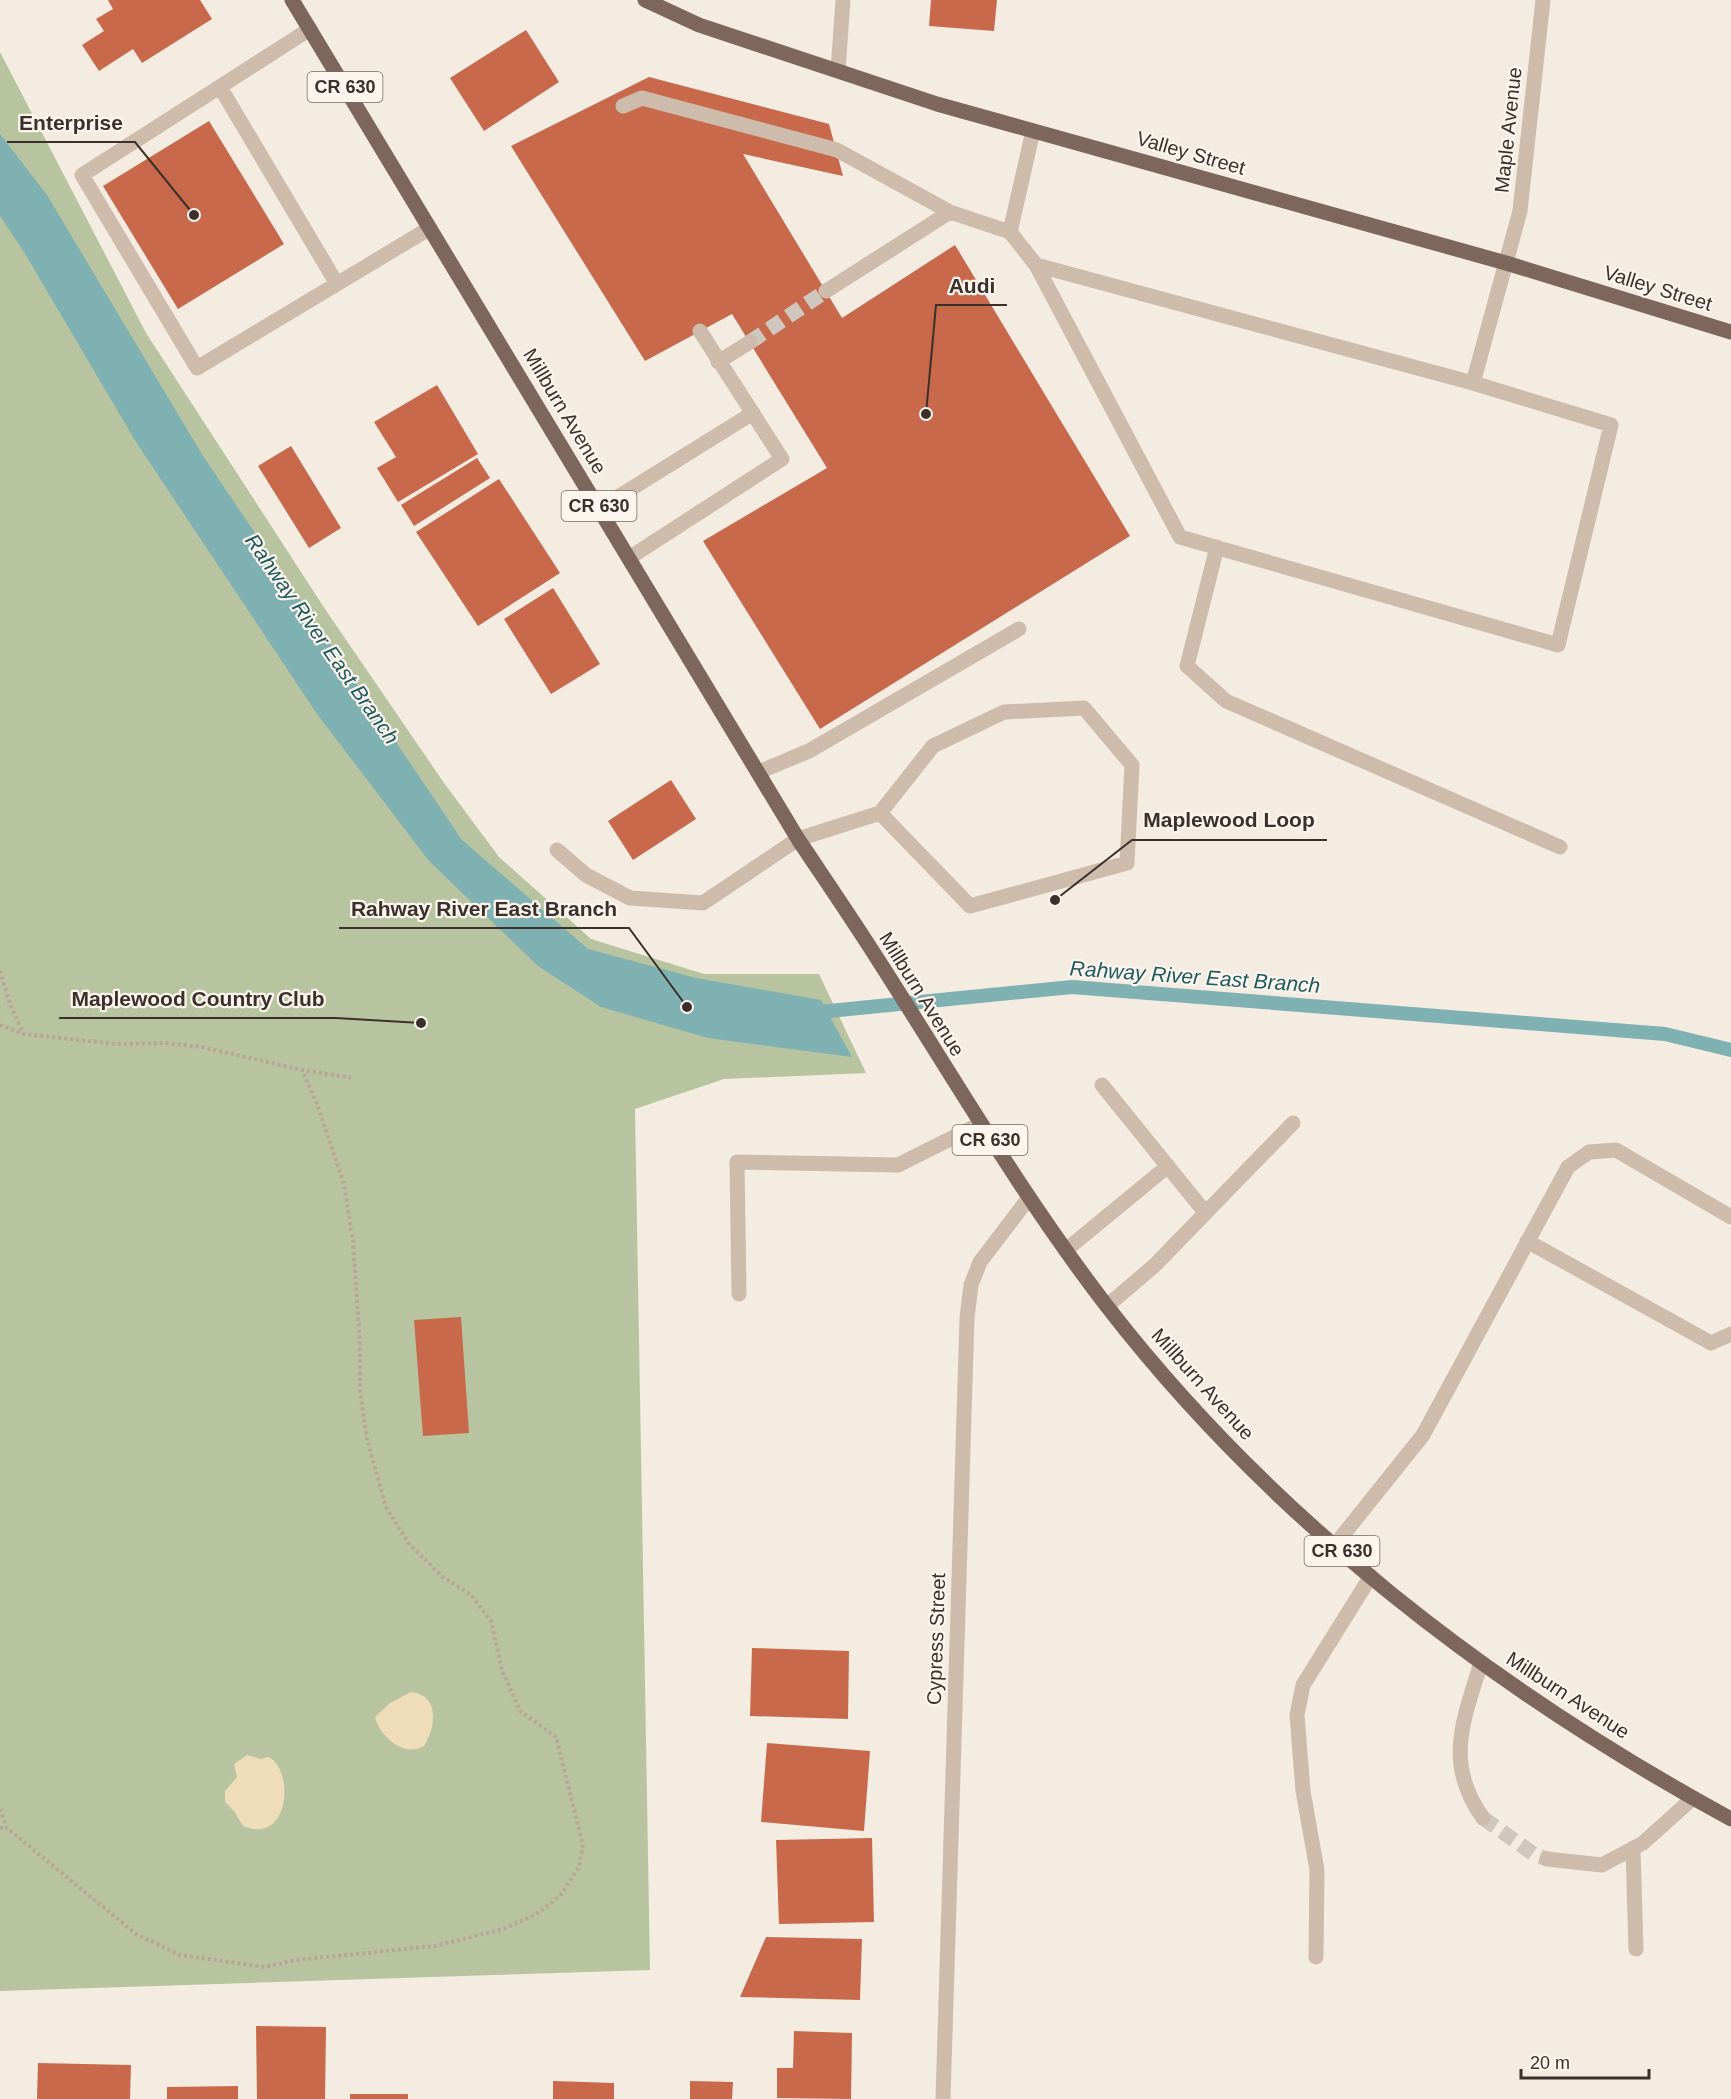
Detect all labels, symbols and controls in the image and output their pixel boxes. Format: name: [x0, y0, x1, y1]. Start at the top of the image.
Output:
street label: Maple Avenue: [1490, 66, 1526, 194]
road number: CR 630: [308, 72, 382, 102]
callout: Enterprise: [7, 103, 135, 142]
text: Enterprise: [19, 111, 123, 134]
street label: Valley Street: [1134, 127, 1248, 179]
street label: Valley Street: [1601, 261, 1715, 315]
callout: Audi: [936, 266, 1007, 305]
text: Audi: [949, 274, 995, 297]
street label: Millburn Avenue: [519, 344, 611, 478]
road number: CR 630: [562, 491, 636, 521]
water label: Rahway River East Branch: [241, 529, 404, 748]
callout: Maplewood Loop: [1132, 801, 1327, 840]
text: Maplewood Loop: [1143, 808, 1315, 831]
callout: Rahway River East Branch: [339, 889, 629, 928]
text: Rahway River East Branch: [351, 897, 617, 920]
street label: Millburn Avenue: [875, 928, 969, 1060]
water label: Rahway River East Branch: [1069, 956, 1321, 997]
callout: Maplewood Country Club: [59, 979, 336, 1018]
text: Maplewood Country Club: [71, 987, 325, 1010]
road number: CR 630: [952, 1125, 1028, 1155]
street label: Millburn Avenue: [1147, 1324, 1259, 1444]
road number: CR 630: [1304, 1536, 1380, 1566]
street label: Cypress Street: [923, 1572, 949, 1705]
street label: Millburn Avenue: [1502, 1647, 1634, 1743]
scale bar: [1521, 2042, 1648, 2080]
text: 20 m: [1530, 2053, 1570, 2073]

